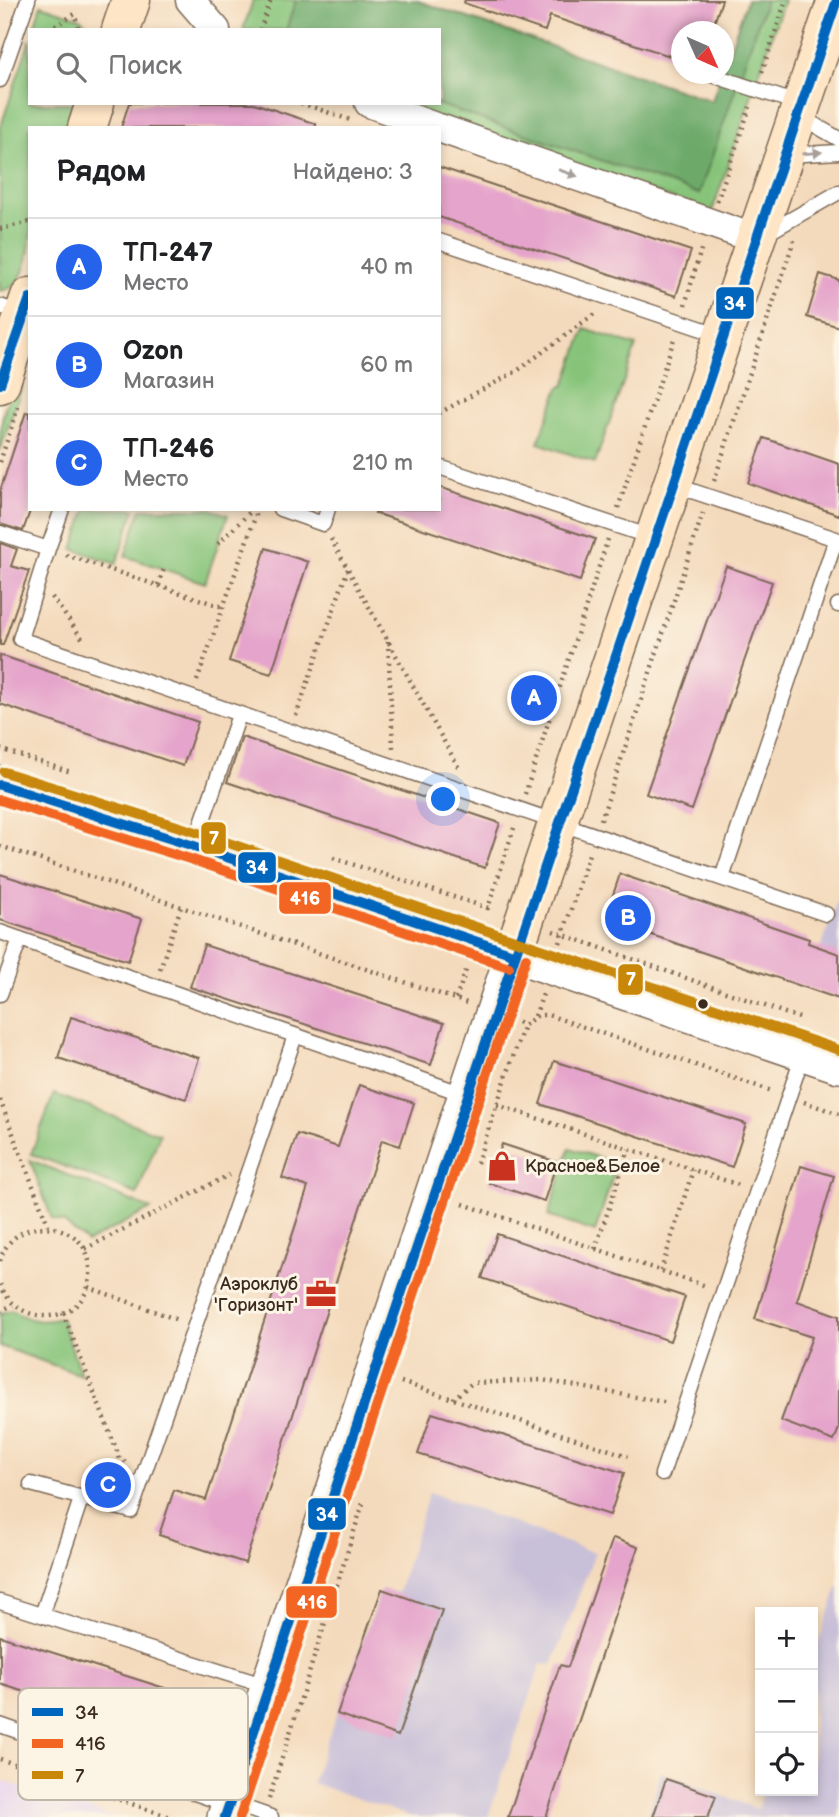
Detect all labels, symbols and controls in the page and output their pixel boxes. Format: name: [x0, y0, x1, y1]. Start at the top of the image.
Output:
north arrow: [671, 21, 734, 84]
search box: [28, 28, 441, 105]
icon: search: [52, 48, 90, 86]
text: Поиск: [108, 51, 182, 82]
one-way arrow: [801, 147, 823, 158]
text: Рядом: [56, 154, 146, 190]
text: Найдено: 3: [292, 158, 413, 186]
one-way arrow: [557, 168, 578, 179]
text: ТП-247: [123, 238, 213, 269]
text: A: [72, 253, 86, 281]
text: 40 m: [360, 253, 413, 281]
text: Место: [123, 269, 189, 297]
line badge: 34: [715, 286, 755, 320]
text: 34: [724, 293, 746, 316]
text: Ozon: [123, 336, 184, 367]
text: B: [71, 351, 87, 379]
text: 60 m: [360, 351, 413, 379]
text: Магазин: [123, 367, 215, 395]
text: ТП-246: [123, 434, 214, 465]
text: C: [71, 449, 87, 477]
text: 210 m: [352, 449, 413, 477]
text: Место: [123, 465, 189, 493]
pin: A: [511, 672, 557, 724]
your location: [426, 782, 460, 816]
line badge: 7: [200, 821, 227, 855]
text: 7: [209, 828, 220, 851]
line badge: 34: [237, 851, 277, 884]
text: 34: [246, 857, 268, 880]
line badge: 416: [278, 881, 332, 915]
text: 416: [290, 888, 320, 911]
pin: B: [605, 892, 651, 944]
line badge: 7: [617, 963, 644, 996]
text: 7: [626, 969, 637, 992]
unlabelled marker: [696, 997, 710, 1011]
shop icon: Красное&Белое: [485, 1149, 519, 1183]
place label: Красное&Белое: [525, 1156, 660, 1177]
place label: Аэроклуб 'Горизонт': [214, 1274, 298, 1316]
office icon: Аэроклуб 'Горизонт': [304, 1277, 338, 1311]
pin: C: [85, 1459, 131, 1511]
line badge: 34: [307, 1497, 347, 1531]
text: 34: [316, 1504, 338, 1527]
line badge: 416: [285, 1585, 338, 1619]
text: 416: [297, 1592, 327, 1615]
map controls: [755, 1607, 818, 1796]
button: +: [755, 1607, 818, 1670]
button: −: [755, 1670, 818, 1733]
legend: [18, 1688, 248, 1800]
text: 34: [75, 1702, 99, 1725]
text: 416: [75, 1733, 106, 1756]
button: locate: [755, 1733, 818, 1796]
text: 7: [75, 1765, 85, 1788]

